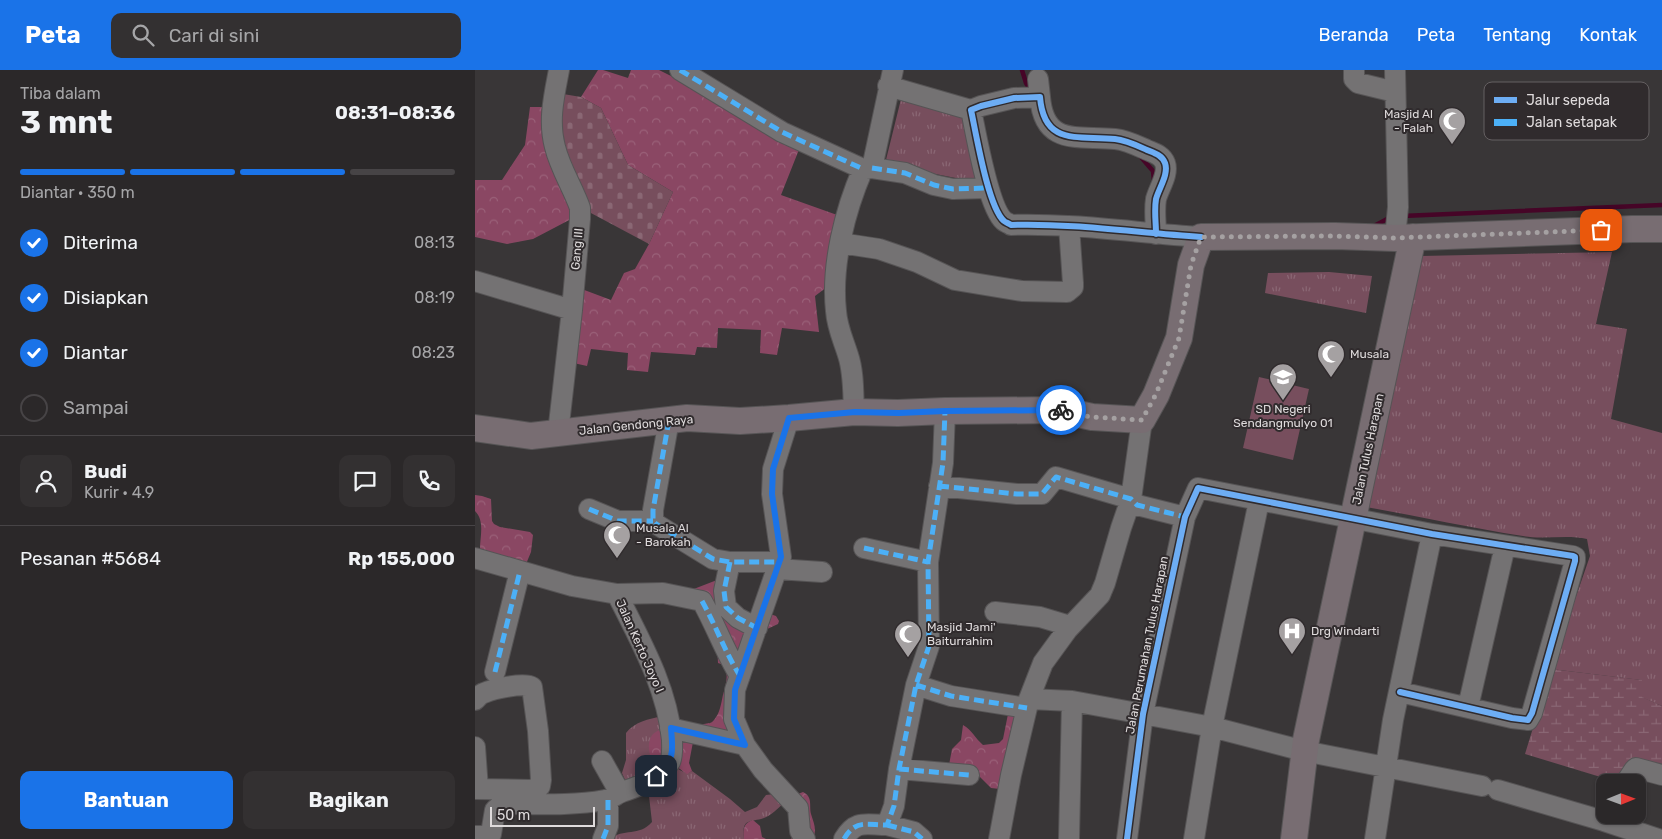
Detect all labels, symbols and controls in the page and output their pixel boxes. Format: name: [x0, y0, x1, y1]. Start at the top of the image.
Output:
search box: [111, 13, 461, 58]
text: Peta: [25, 21, 81, 49]
icon: search: [129, 21, 157, 49]
text: Cari di sini: [169, 24, 259, 47]
text: Beranda: [1318, 24, 1389, 46]
text: Peta: [1417, 24, 1455, 46]
text: Tentang: [1483, 24, 1551, 46]
text: Kontak: [1579, 24, 1637, 46]
legend: [1484, 82, 1649, 140]
text: Tiba dalam: [20, 84, 101, 103]
text: Jalur sepeda: [1526, 92, 1610, 109]
text: 08:31–08:36: [335, 101, 455, 124]
text: 3 mnt: [20, 103, 113, 141]
mosque icon: Masjid Al - Falah: [1437, 106, 1467, 145]
place label: Masjid Al - Falah: [1384, 107, 1433, 135]
text: Jalan setapak: [1526, 114, 1618, 131]
text: Diantar · 350 m: [20, 183, 135, 202]
pin: [1580, 209, 1622, 251]
icon: bag: [1587, 216, 1615, 244]
street label: Gang III: [568, 227, 586, 271]
icon: check: [20, 229, 48, 257]
text: Diterima: [63, 231, 138, 254]
text: 08:13: [414, 233, 455, 252]
icon: check: [20, 284, 48, 312]
text: Disiapkan: [63, 286, 148, 309]
text: 08:19: [414, 288, 455, 307]
icon: check: [20, 339, 48, 367]
mosque icon: Musala: [1316, 339, 1346, 378]
text: Diantar: [63, 341, 128, 364]
text: 08:23: [412, 343, 455, 362]
place label: Musala: [1350, 347, 1389, 361]
school or university icon: SD Negeri Sendangmulyo 01: [1268, 362, 1298, 401]
courier: [1036, 385, 1086, 435]
street label: Jalan Tulus Harapan: [1349, 392, 1387, 506]
text: Sampai: [63, 396, 129, 419]
icon: bike: [1047, 396, 1075, 424]
place label: SD Negeri Sendangmulyo 01: [1233, 402, 1333, 430]
street label: Jalan Gendong Raya: [578, 412, 694, 438]
button: person: [20, 455, 72, 507]
button: chat: [339, 455, 391, 507]
button: phone: [403, 455, 455, 507]
text: Budi: [84, 460, 127, 483]
text: Kurir · 4.9: [84, 483, 154, 502]
mosque icon: Musala Al - Barokah: [602, 520, 632, 559]
place label: Musala Al - Barokah: [636, 521, 691, 549]
text: Pesanan #5684: [20, 547, 161, 570]
text: Rp 155,000: [348, 547, 455, 570]
street label: Jalan Perumahan Tulus Harapan: [1123, 555, 1171, 735]
street label: Jalan Kerto Joyo I: [613, 597, 667, 695]
hospital icon: Drg Windarti: [1277, 616, 1307, 655]
mosque icon: Masjid Jami' Baiturrahim: [893, 619, 923, 658]
place label: Masjid Jami' Baiturrahim: [927, 620, 996, 648]
place label: Drg Windarti: [1311, 624, 1379, 638]
pin: [635, 755, 677, 797]
icon: home: [642, 762, 670, 790]
button: Bantuan: [20, 771, 233, 829]
button: Bagikan: [243, 771, 455, 829]
north arrow: [1596, 774, 1646, 824]
map controls: [1596, 774, 1646, 824]
scale bar: [490, 804, 595, 827]
text: 50 m: [497, 807, 530, 824]

